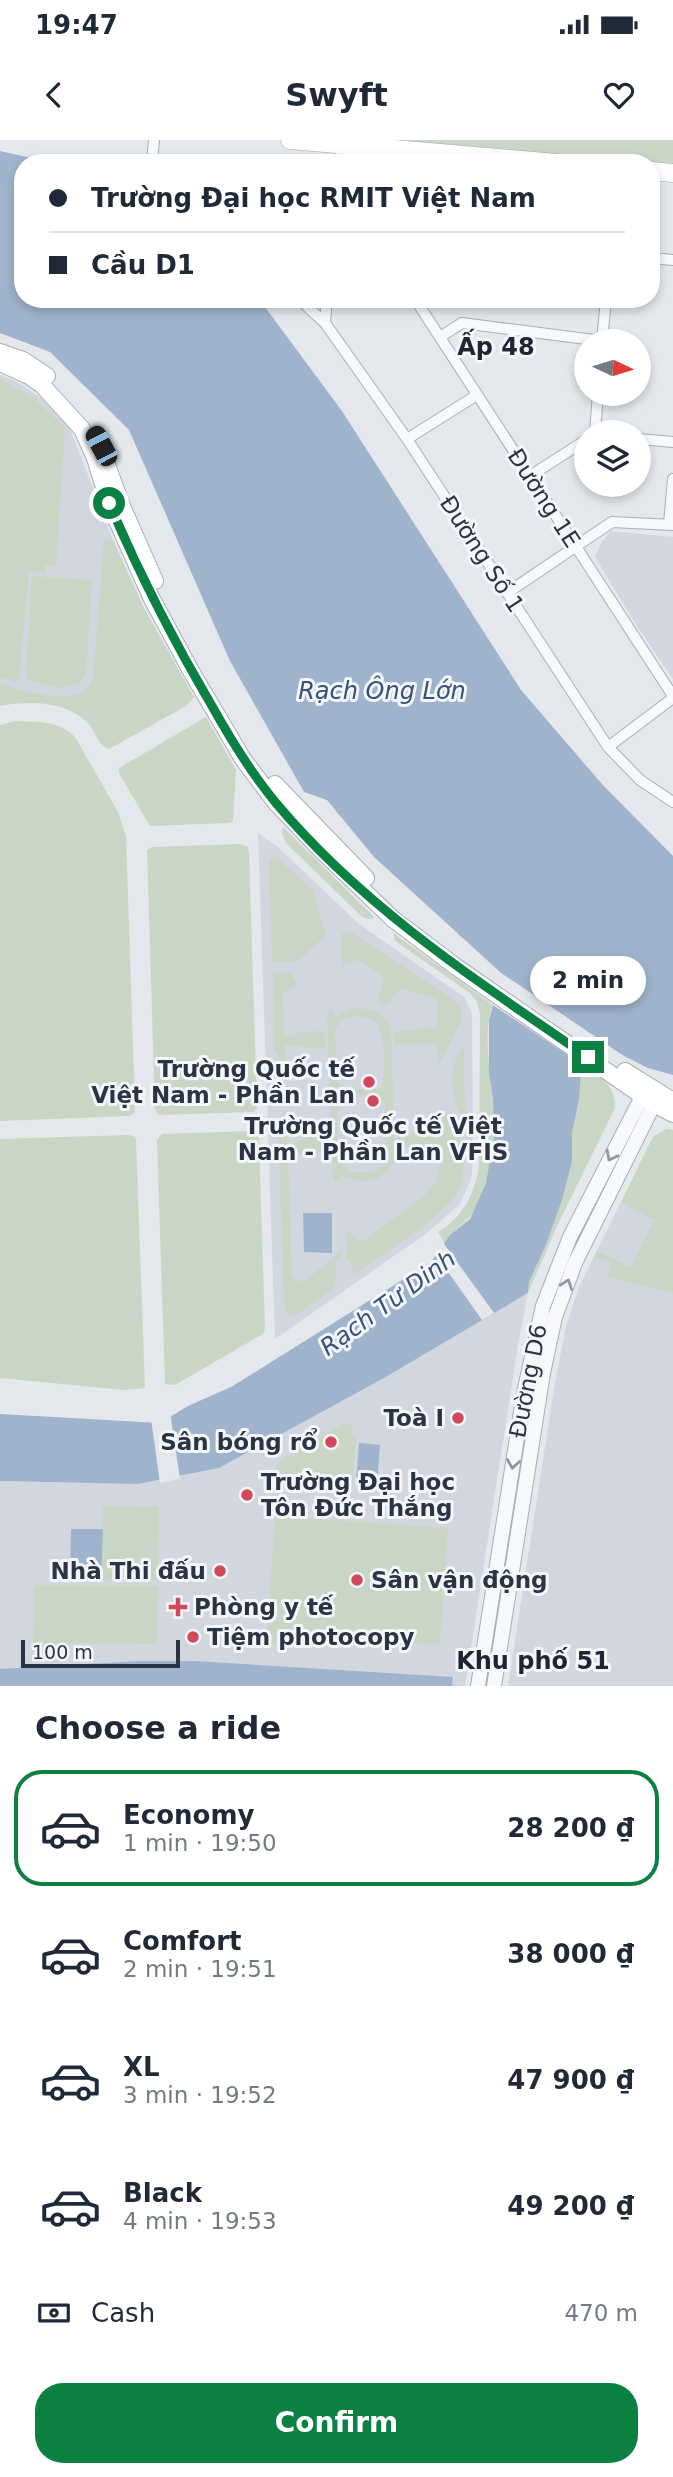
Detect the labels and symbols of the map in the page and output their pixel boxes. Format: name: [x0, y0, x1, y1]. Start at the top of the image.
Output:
district label: Ấp 48: [457, 328, 535, 361]
north arrow: [574, 329, 651, 406]
car: [82, 423, 121, 469]
street label: Đường 1E: [503, 444, 585, 552]
route start: [93, 487, 125, 519]
street label: Đường Số 1: [435, 491, 529, 617]
water label: Rạch Ông Lớn: [298, 675, 466, 705]
callout: 2 min: [530, 956, 646, 1004]
route end: [572, 1041, 604, 1073]
place label: Trường Quốc tế Việt Nam - Phần Lan: [91, 1056, 355, 1108]
marker: Trường Quốc tế Việt Nam - Phần Lan: [361, 1074, 377, 1090]
marker: Trường Quốc tế Việt Nam - Phần Lan VFIS: [365, 1093, 381, 1109]
place label: Trường Quốc tế Việt Nam - Phần Lan VFIS: [238, 1113, 508, 1165]
one-way arrow: [606, 1149, 619, 1162]
water label: Rạch Tư Dinh: [315, 1245, 461, 1361]
one-way arrow: [559, 1278, 573, 1290]
street label: Đường D6: [504, 1322, 552, 1440]
place label: Toà I: [383, 1405, 444, 1431]
marker: Toà I: [450, 1410, 466, 1426]
place label: Sân bóng rổ: [160, 1428, 317, 1455]
marker: Sân bóng rổ: [323, 1434, 339, 1450]
one-way arrow: [505, 1458, 520, 1470]
place label: Trường Đại học Tôn Đức Thắng: [261, 1469, 455, 1521]
marker: Trường Đại học Tôn Đức Thắng: [239, 1487, 255, 1503]
place label: Nhà Thi đấu: [51, 1558, 206, 1584]
marker: Nhà Thi đấu: [212, 1563, 228, 1579]
place label: Sân vận động: [371, 1567, 547, 1593]
marker: Sân vận động: [349, 1572, 365, 1588]
place label: Phòng y tế: [194, 1594, 334, 1620]
marker: Phòng y tế: [168, 1597, 188, 1617]
place label: Tiệm photocopy: [207, 1624, 414, 1650]
marker: Tiệm photocopy: [185, 1629, 201, 1645]
scale bar: [21, 1637, 180, 1669]
district label: Khu phố 51: [456, 1647, 610, 1675]

